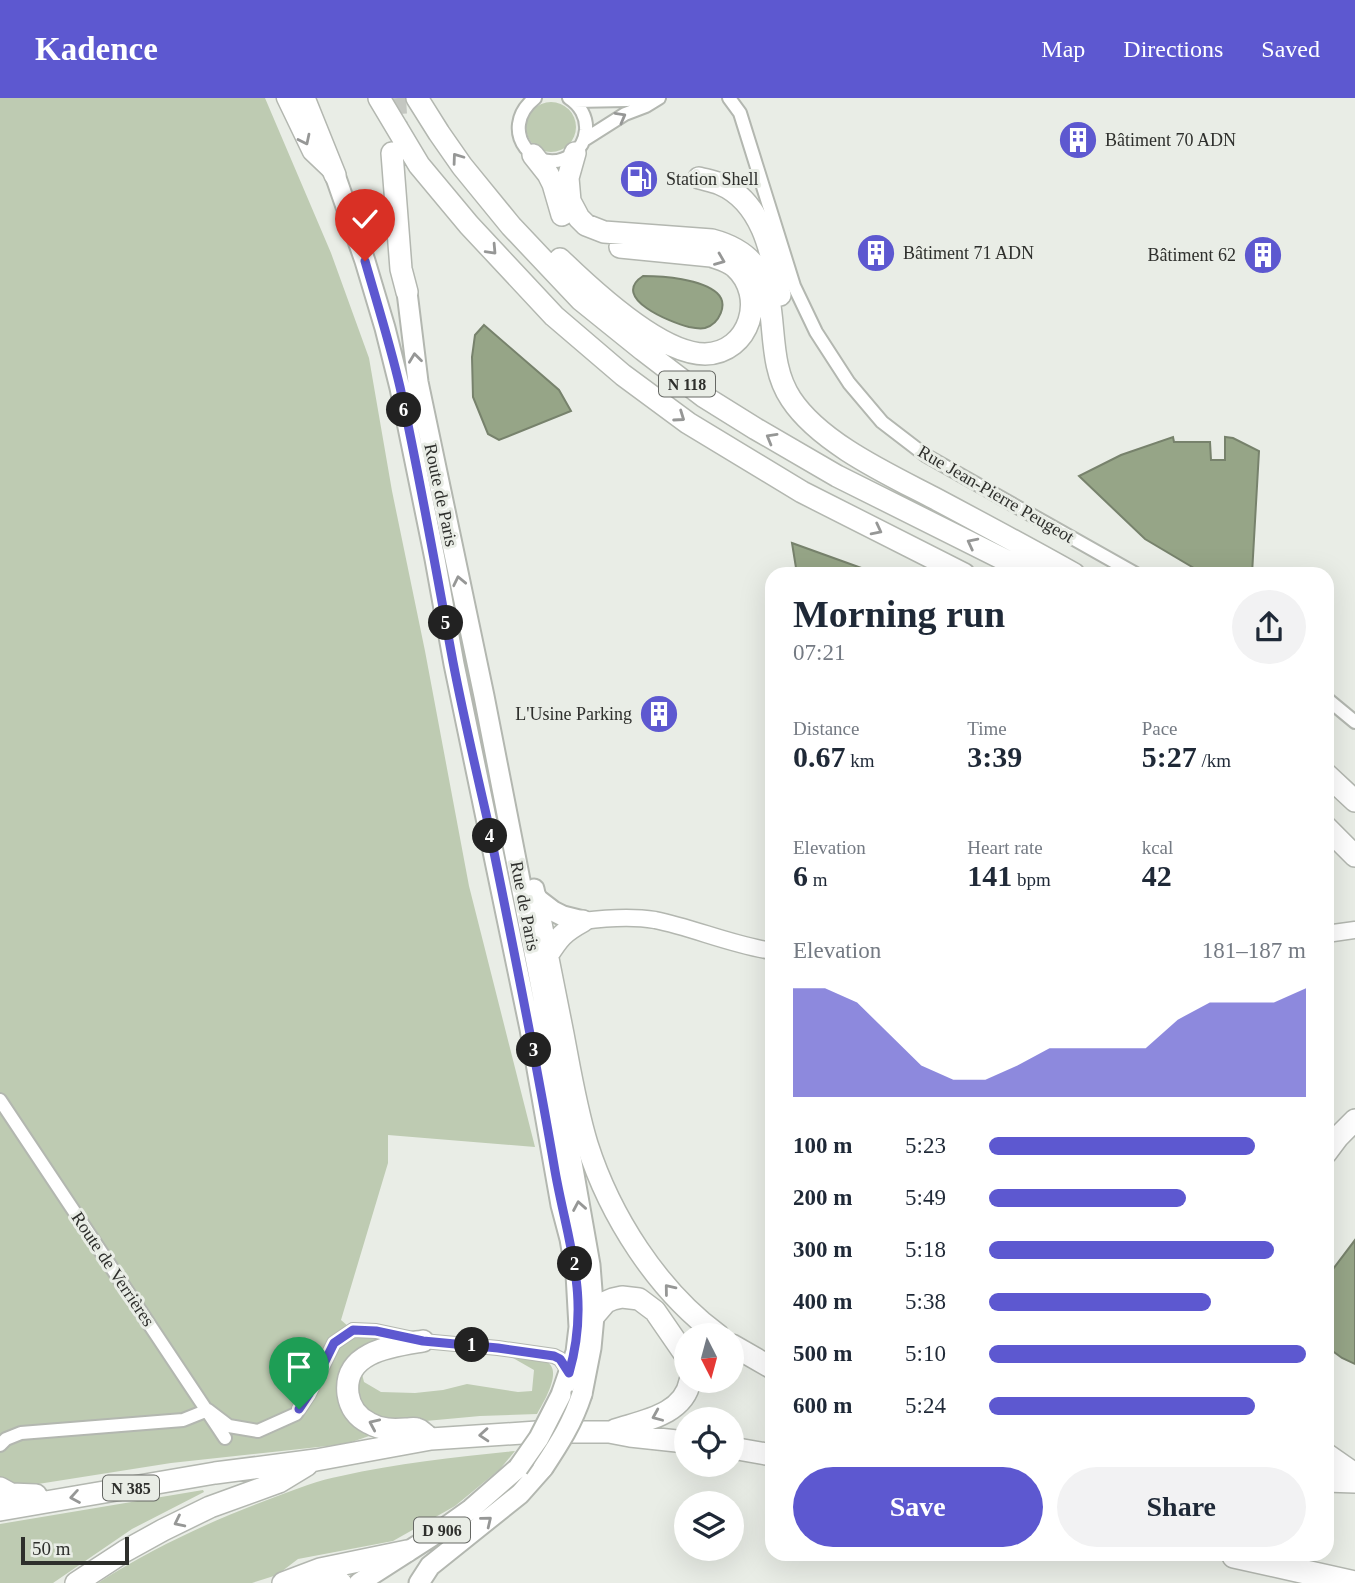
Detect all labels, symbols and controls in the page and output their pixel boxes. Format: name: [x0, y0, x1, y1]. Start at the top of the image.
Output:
text: Kadence: [35, 31, 158, 67]
text: Map: [1041, 36, 1085, 62]
text: Directions: [1123, 36, 1223, 62]
text: Saved: [1261, 36, 1320, 62]
one-way arrow: [613, 112, 626, 125]
building icon: Bâtiment 70 ADN: [1057, 119, 1099, 161]
place label: Bâtiment 70 ADN: [1105, 130, 1236, 150]
one-way arrow: [297, 133, 311, 145]
one-way arrow: [453, 153, 465, 166]
fuel station icon: Station Shell: [618, 158, 660, 200]
place label: Station Shell: [666, 169, 759, 189]
pin: [335, 189, 395, 261]
icon: check: [346, 200, 384, 238]
building icon: Bâtiment 71 ADN: [855, 232, 897, 274]
building icon: Bâtiment 62: [1242, 234, 1284, 276]
one-way arrow: [484, 242, 497, 255]
place label: Bâtiment 71 ADN: [903, 243, 1034, 263]
place label: Bâtiment 62: [1148, 245, 1236, 265]
one-way arrow: [713, 252, 725, 266]
one-way arrow: [408, 352, 423, 364]
road number: N 118: [659, 372, 715, 396]
pin: 6: [386, 392, 422, 428]
text: 6: [399, 399, 408, 420]
one-way arrow: [672, 409, 685, 421]
one-way arrow: [766, 433, 778, 446]
street label: Rue Jean-Pierre Peugeot: [914, 441, 1078, 547]
street label: Route de Paris: [420, 442, 462, 548]
one-way arrow: [870, 522, 882, 536]
one-way arrow: [967, 538, 979, 552]
one-way arrow: [453, 575, 468, 587]
button: share: [1232, 590, 1306, 664]
text: Morning run: [793, 593, 1005, 635]
pin: 5: [428, 606, 464, 640]
text: 5: [441, 612, 450, 633]
text: 07:21: [793, 640, 845, 665]
building icon: L'Usine Parking: [638, 693, 680, 735]
place label: L'Usine Parking: [515, 704, 632, 724]
text: Distance: [793, 718, 859, 739]
text: Time: [967, 718, 1007, 739]
text: Pace: [1142, 718, 1178, 739]
text: 0.67: [793, 740, 846, 773]
text: 3:39: [967, 740, 1022, 773]
text: 5:27: [1142, 740, 1197, 773]
text: km: [846, 750, 875, 771]
text: /km: [1197, 750, 1231, 771]
pin: 4: [472, 818, 508, 854]
text: 4: [485, 825, 494, 846]
text: Elevation: [793, 837, 866, 858]
text: Heart rate: [967, 837, 1043, 858]
text: kcal: [1142, 837, 1173, 858]
street label: Rue de Paris: [507, 859, 543, 953]
text: 6: [793, 859, 808, 892]
text: 141: [967, 859, 1012, 892]
text: 42: [1142, 859, 1172, 892]
text: m: [808, 869, 828, 890]
text: bpm: [1012, 869, 1051, 890]
text: Elevation: [793, 938, 881, 963]
text: 181–187 m: [1202, 938, 1306, 963]
pin: 3: [516, 1032, 552, 1068]
text: 3: [529, 1039, 538, 1060]
text: 100 m: [793, 1133, 852, 1158]
text: 5:23: [905, 1133, 946, 1158]
text: 200 m: [793, 1185, 852, 1210]
text: 5:49: [905, 1185, 946, 1210]
one-way arrow: [573, 1200, 588, 1212]
street label: Route de Verrières: [67, 1208, 159, 1330]
text: 300 m: [793, 1237, 852, 1262]
text: 5:18: [905, 1237, 946, 1262]
pin: 2: [558, 1246, 592, 1282]
text: 2: [570, 1253, 579, 1274]
one-way arrow: [664, 1284, 677, 1296]
text: 400 m: [793, 1289, 852, 1314]
text: 5:38: [905, 1289, 946, 1314]
north arrow: [674, 1323, 744, 1393]
map controls: [674, 1323, 744, 1561]
pin: 1: [454, 1328, 490, 1362]
text: 1: [467, 1334, 476, 1355]
pin: [269, 1337, 329, 1409]
text: 500 m: [793, 1341, 852, 1366]
text: 5:10: [905, 1341, 946, 1366]
icon: arrive: [280, 1348, 318, 1386]
text: 600 m: [793, 1393, 852, 1418]
text: 5:24: [905, 1393, 946, 1418]
one-way arrow: [652, 1407, 664, 1421]
button: locate: [674, 1407, 744, 1477]
one-way arrow: [369, 1419, 381, 1433]
one-way arrow: [478, 1427, 489, 1442]
button: Save: [793, 1467, 1043, 1547]
button: Share: [1057, 1467, 1306, 1547]
road number: N 385: [103, 1476, 159, 1500]
one-way arrow: [69, 1489, 81, 1504]
button: layers: [674, 1491, 744, 1561]
one-way arrow: [174, 1514, 186, 1528]
one-way arrow: [478, 1517, 491, 1529]
road number: D 906: [414, 1518, 470, 1542]
scale bar: [21, 1534, 130, 1566]
text: 50 m: [32, 1538, 71, 1559]

